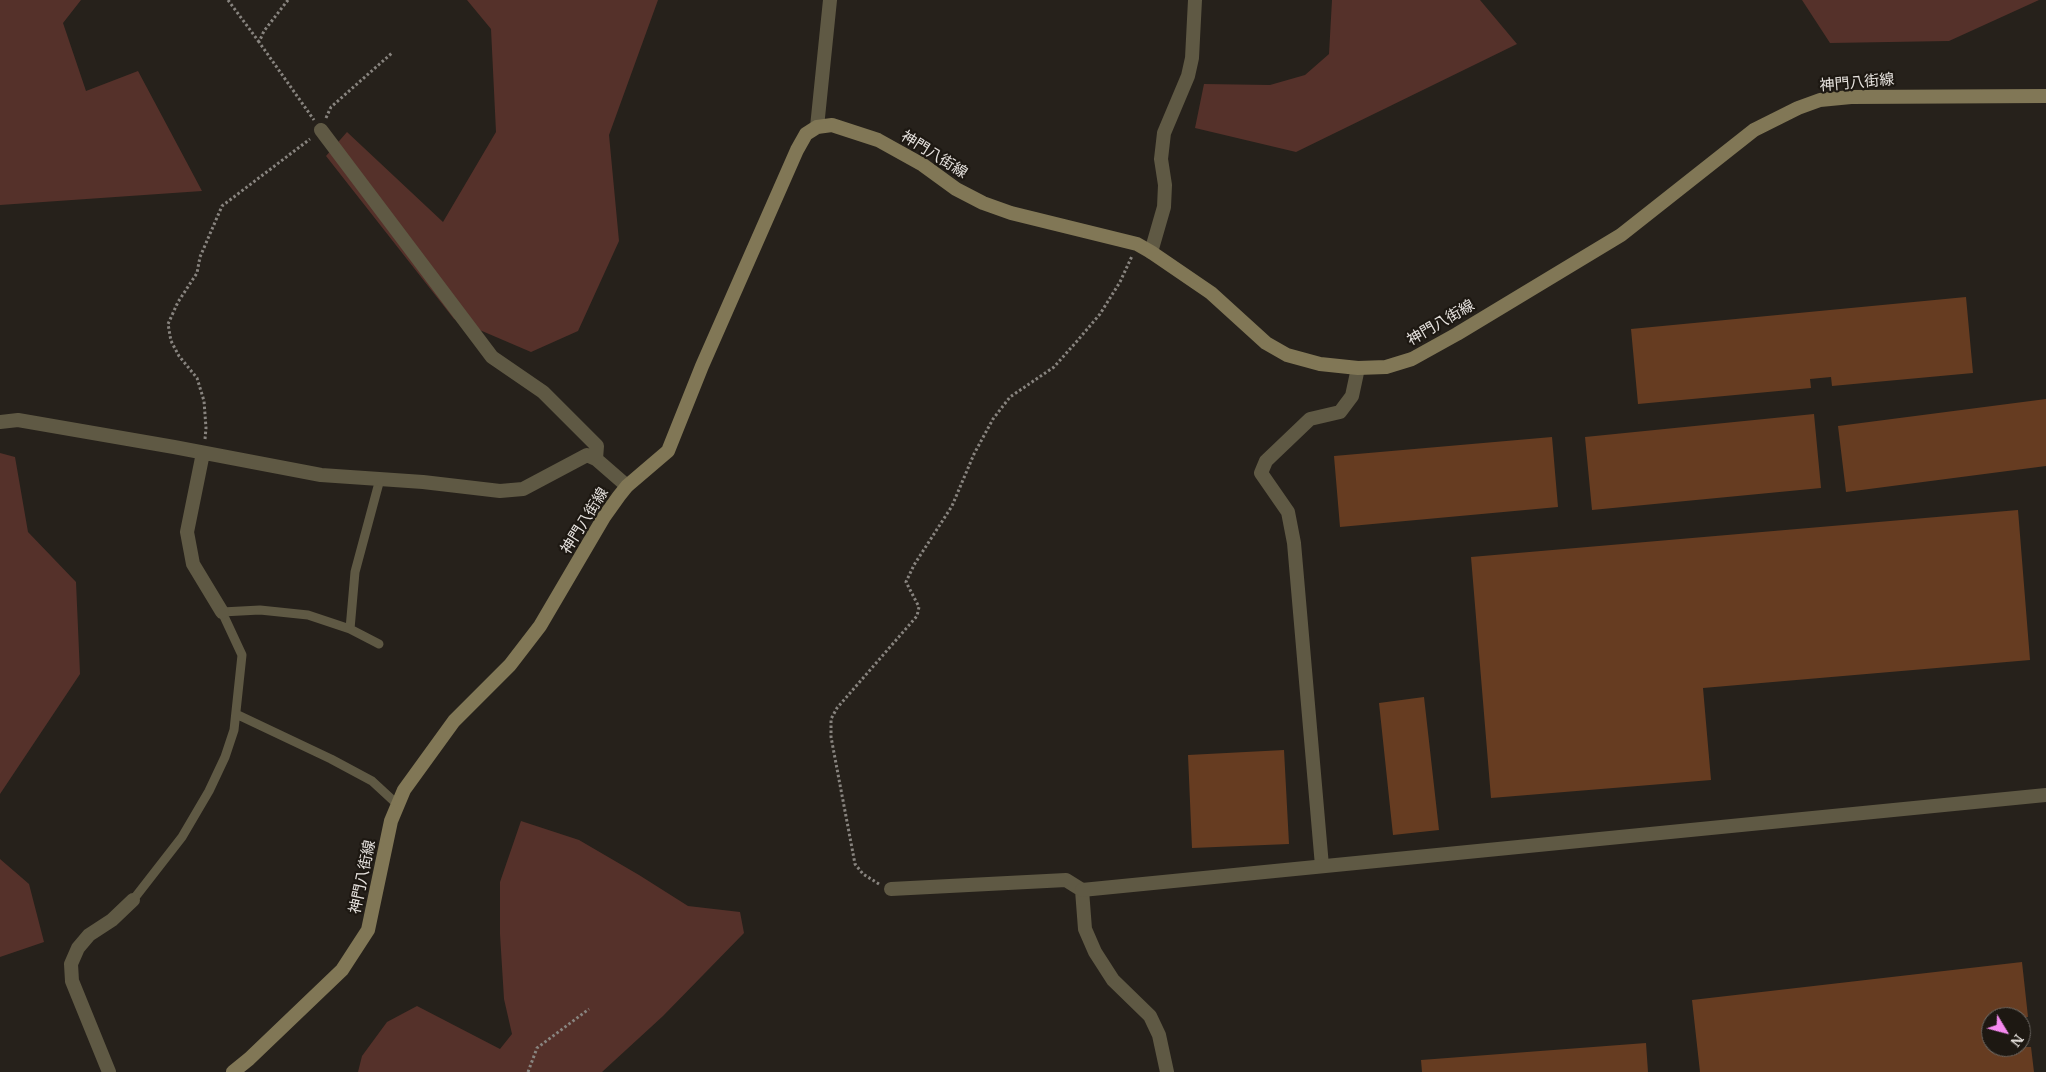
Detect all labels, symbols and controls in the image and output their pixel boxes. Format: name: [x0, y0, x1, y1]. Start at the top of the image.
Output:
street label: 神門八街線: [1819, 71, 1895, 95]
street label: 神門八街線: [897, 127, 971, 183]
street label: 神門八街線: [1404, 296, 1478, 350]
street label: 神門八街線: [557, 484, 613, 558]
street label: 神門八街線: [346, 838, 380, 916]
north arrow: [1981, 1007, 2031, 1057]
text: N: [2007, 1031, 2028, 1050]

